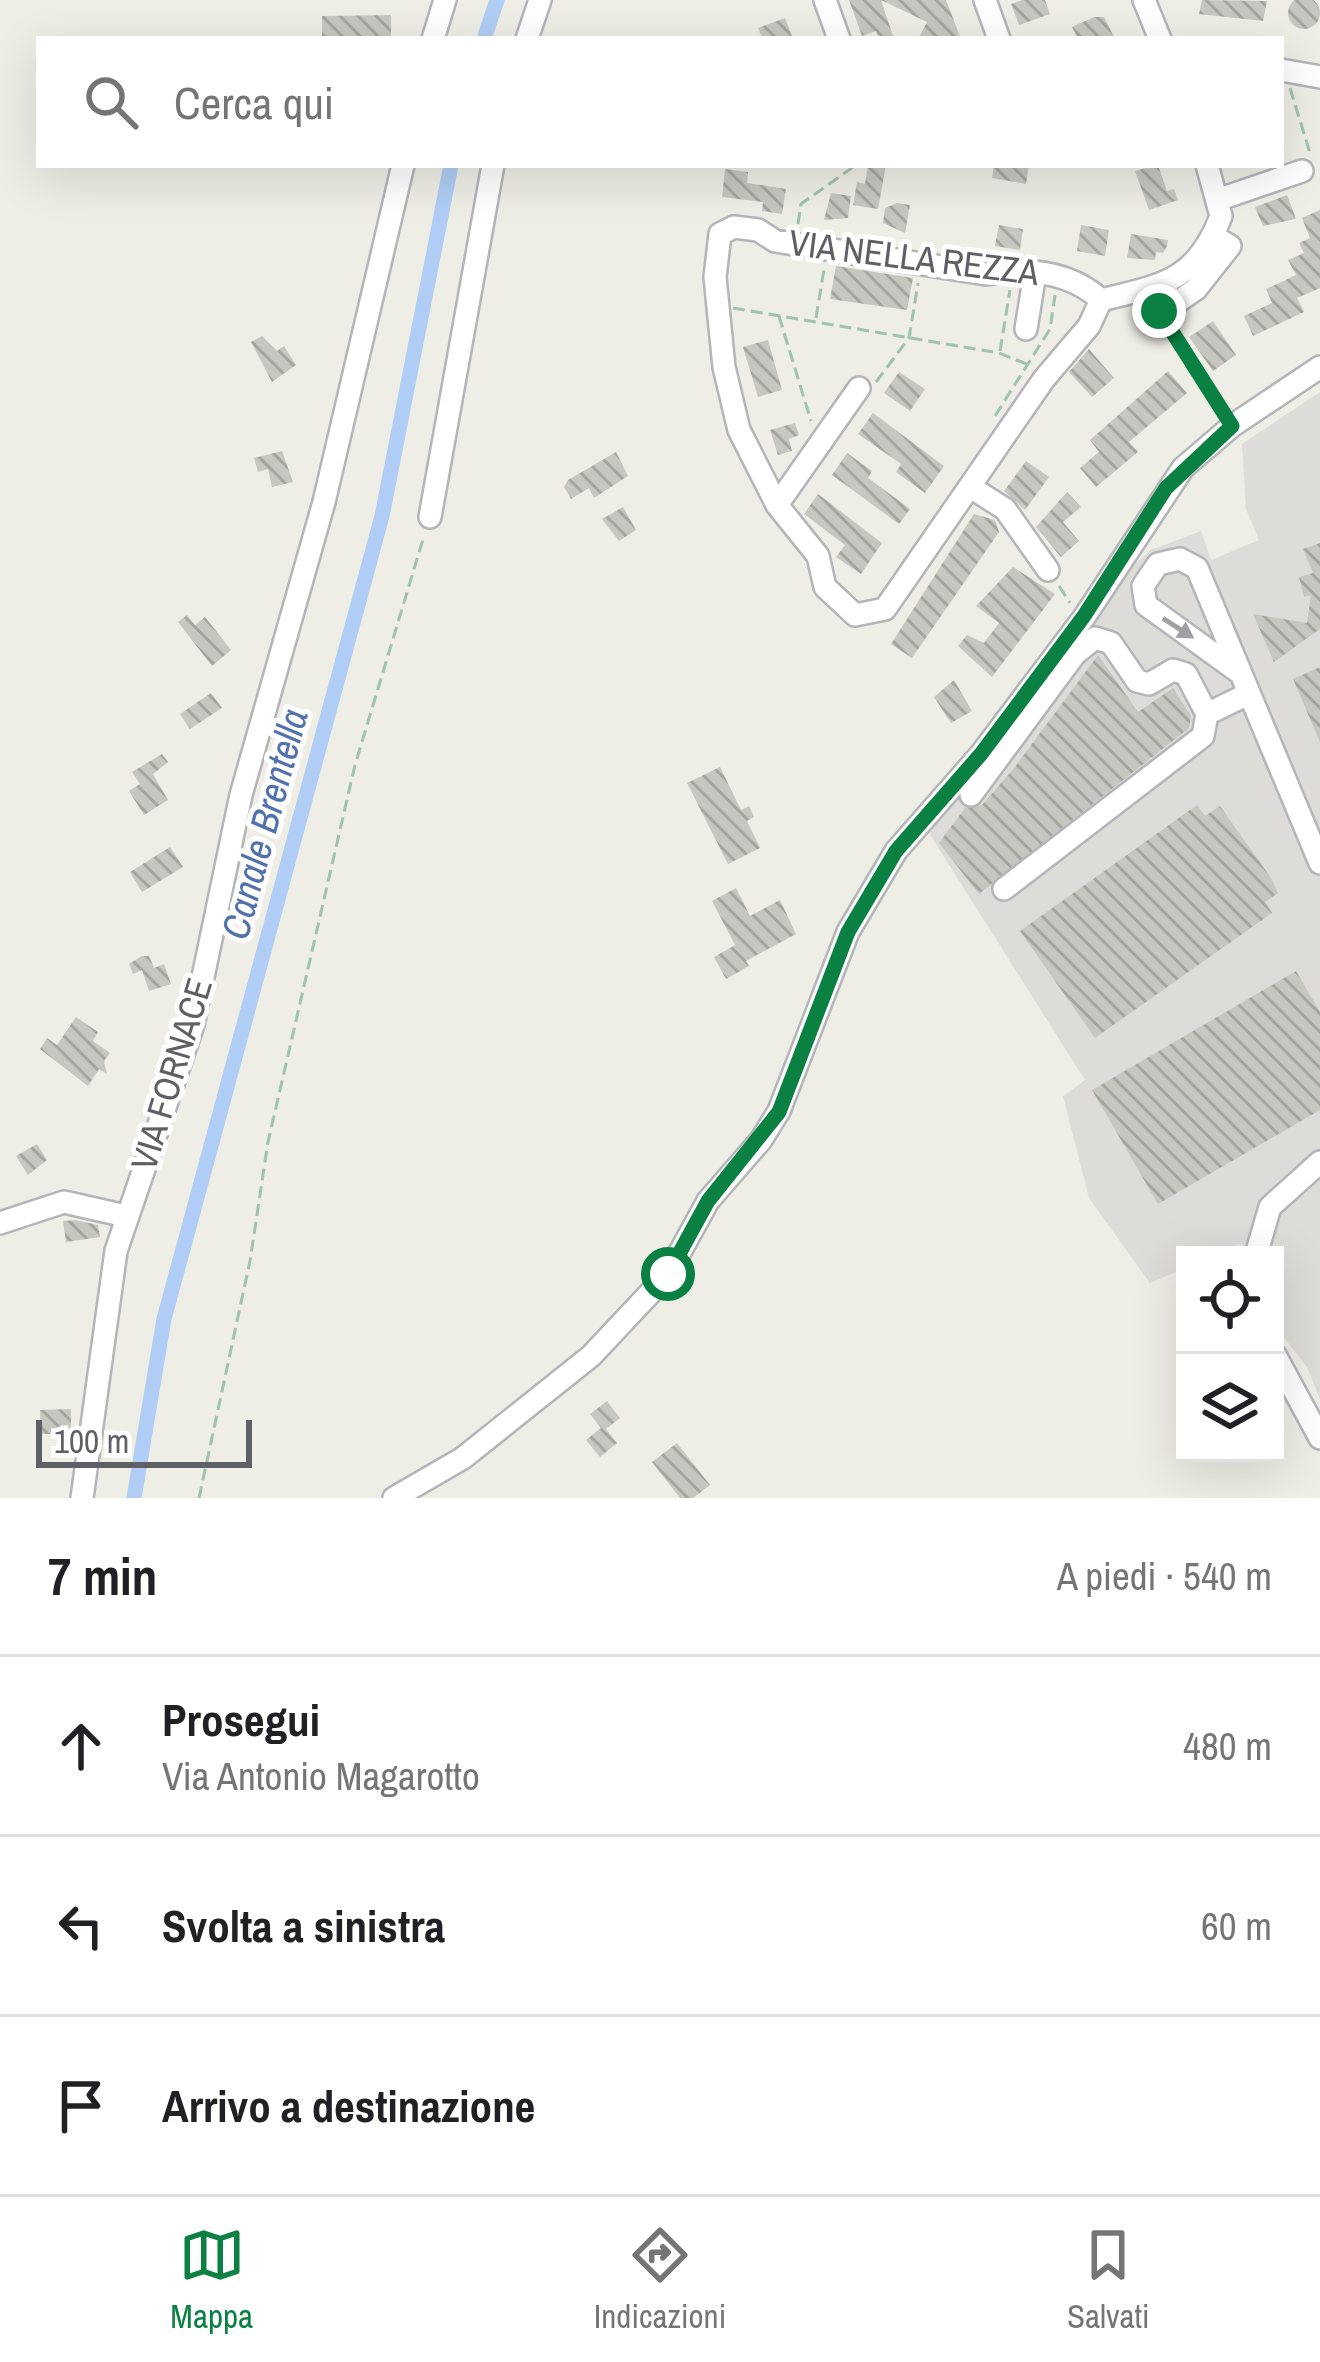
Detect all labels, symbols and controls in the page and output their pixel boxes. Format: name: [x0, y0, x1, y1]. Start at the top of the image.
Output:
search box: [36, 36, 1284, 168]
icon: search: [78, 69, 144, 135]
text: Cerca qui: [174, 72, 334, 133]
street label: VIA NELLA REZZA: [786, 218, 1042, 296]
route end: [1132, 284, 1186, 338]
one-way arrow: [1162, 616, 1195, 638]
water label: Canale Brentella: [208, 703, 320, 945]
street label: VIA FORNACE: [119, 972, 223, 1176]
map controls: [1176, 1246, 1284, 1462]
button: locate: [1176, 1246, 1284, 1354]
route start: [641, 1247, 695, 1301]
button: layers: [1176, 1354, 1284, 1462]
scale bar: [36, 1414, 252, 1467]
text: 100 m: [54, 1419, 129, 1463]
text: 7 min: [48, 1542, 157, 1611]
text: A piedi · 540 m: [1057, 1550, 1272, 1602]
text: Prosegui: [162, 1689, 320, 1750]
icon: ahead: [48, 1713, 114, 1779]
text: 480 m: [1183, 1720, 1272, 1772]
text: Via Antonio Magarotto: [162, 1750, 480, 1802]
icon: left: [48, 1893, 114, 1959]
text: Svolta a sinistra: [162, 1895, 445, 1956]
text: 60 m: [1201, 1900, 1272, 1952]
icon: arrive: [48, 2073, 114, 2139]
text: Arrivo a destinazione: [162, 2075, 535, 2136]
tab: Mappa: [170, 2222, 253, 2338]
tab: Indicazioni: [594, 2222, 726, 2338]
tab: Salvati: [1067, 2222, 1150, 2338]

